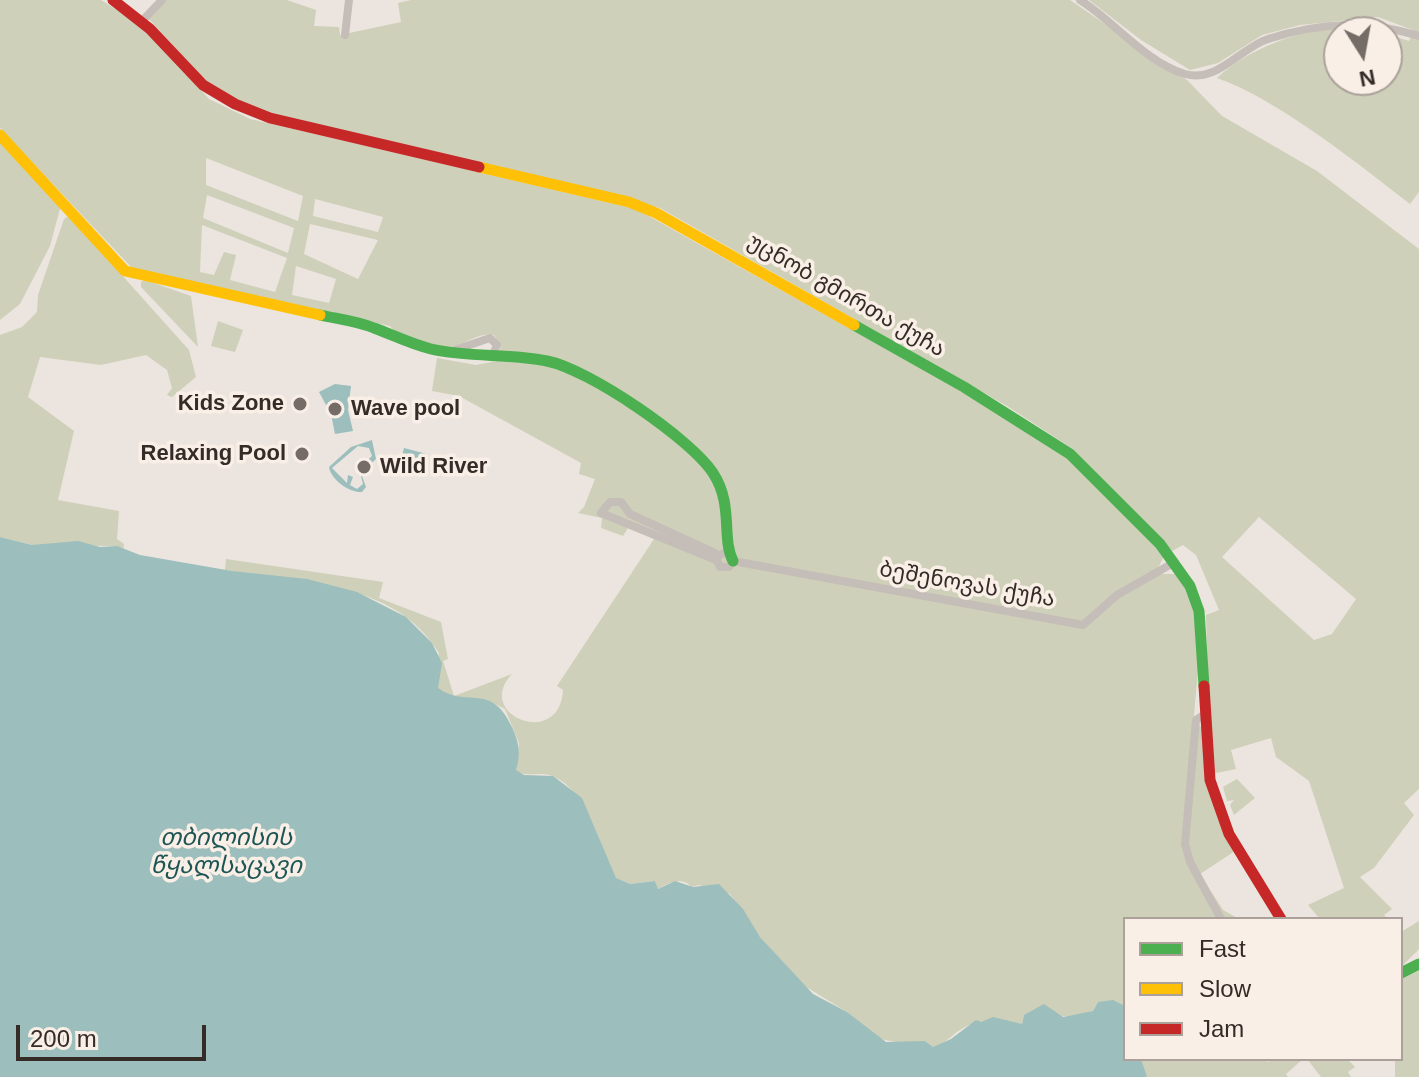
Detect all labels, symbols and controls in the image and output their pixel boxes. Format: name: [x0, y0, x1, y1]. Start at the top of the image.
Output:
north arrow: [1323, 16, 1403, 96]
text: N: [1357, 64, 1377, 92]
street label: უცნობ გმირთა ქუჩა: [743, 229, 949, 363]
place label: Kids Zone: [178, 391, 284, 417]
marker: Kids Zone: [291, 395, 309, 413]
place label: Wave pool: [351, 396, 460, 422]
marker: Wave pool: [326, 400, 344, 418]
place label: Relaxing Pool: [141, 441, 286, 467]
marker: Relaxing Pool: [293, 445, 311, 463]
place label: Wild River: [380, 454, 487, 480]
marker: Wild River: [355, 458, 373, 476]
street label: ბეშენოვას ქუჩა: [877, 557, 1057, 613]
water label: თბილისის წყალსაცავი: [150, 824, 302, 880]
legend: [1123, 917, 1403, 1061]
text: Fast: [1199, 935, 1246, 962]
text: Slow: [1199, 975, 1251, 1002]
scale bar: [20, 1009, 210, 1059]
text: Jam: [1199, 1015, 1244, 1042]
text: 200 m: [30, 1025, 97, 1052]

